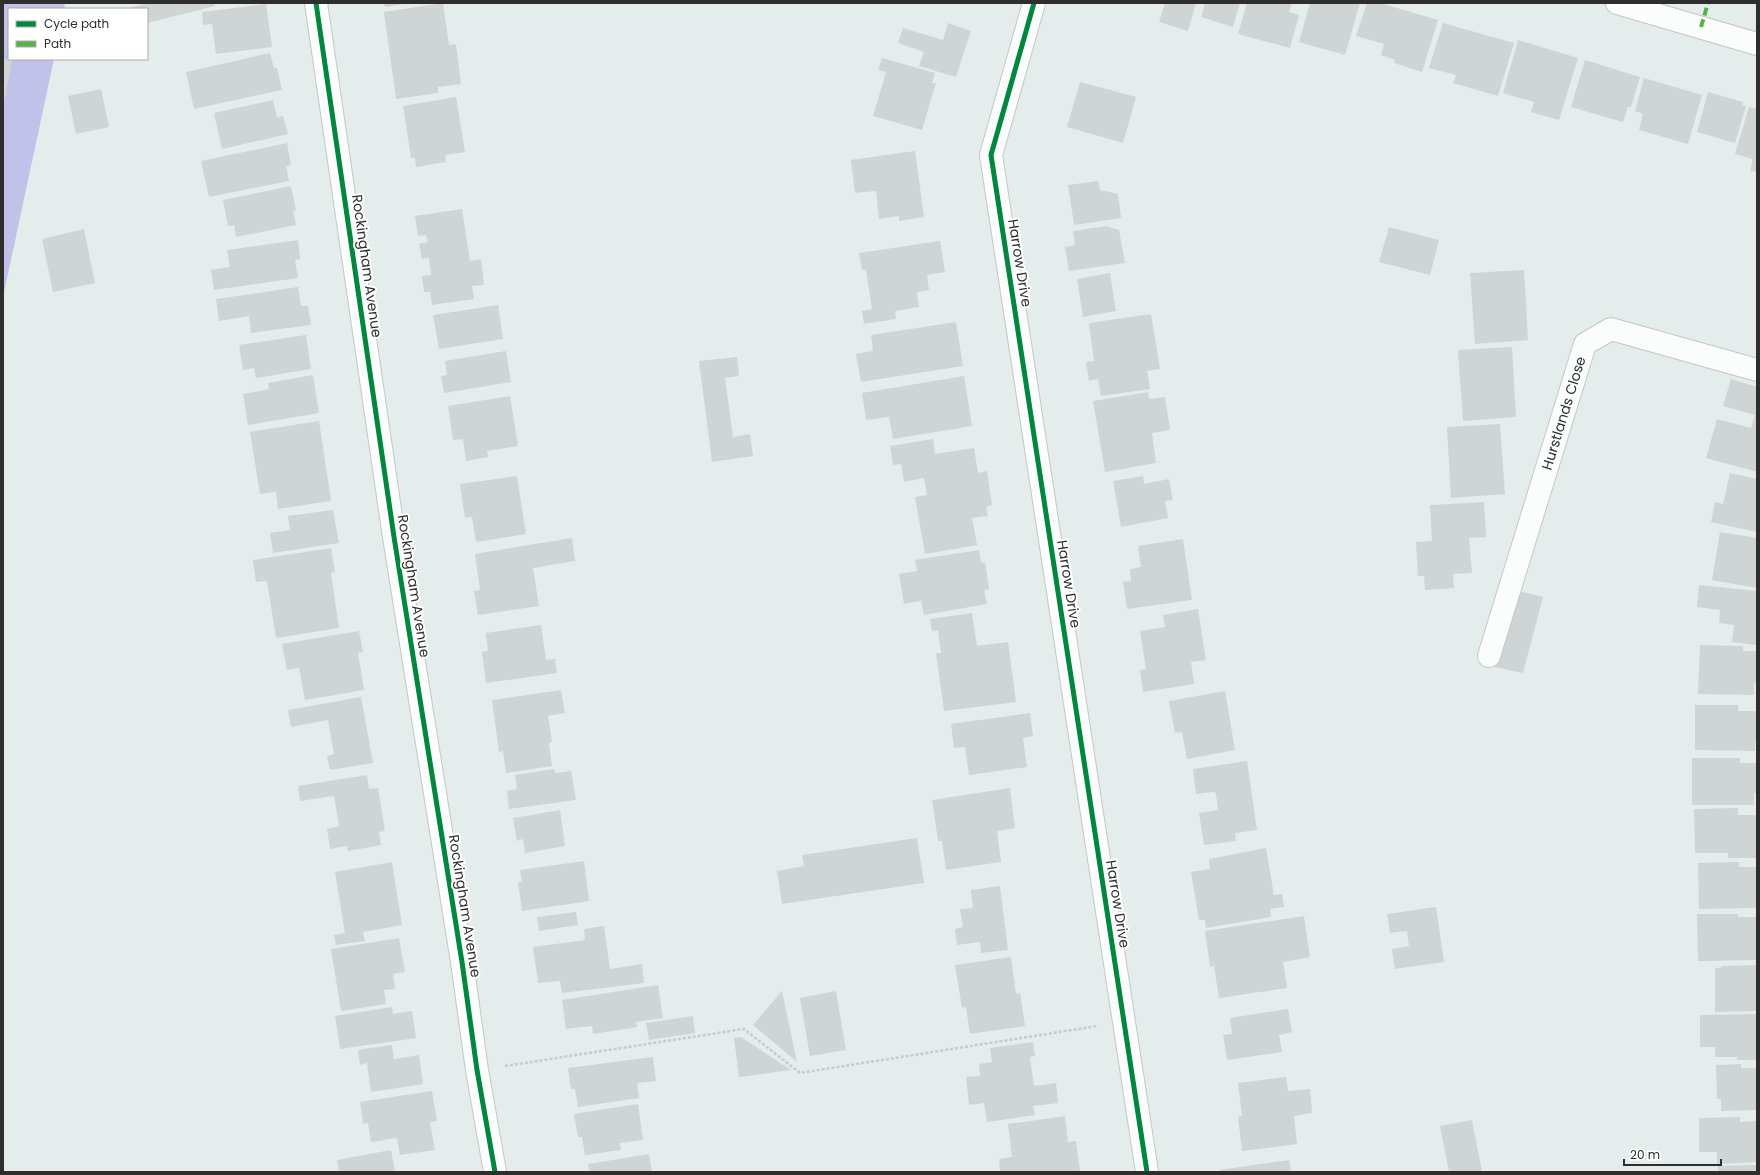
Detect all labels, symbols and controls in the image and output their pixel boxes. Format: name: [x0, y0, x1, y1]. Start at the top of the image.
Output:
legend: [8, 8, 148, 60]
text: Cycle path: [44, 15, 109, 32]
text: Path: [44, 35, 71, 52]
street label: Rockingham Avenue: [347, 193, 387, 339]
street label: Harrow Drive: [1003, 218, 1037, 309]
street label: Hurstlands Close: [1537, 354, 1591, 473]
street label: Rockingham Avenue: [393, 513, 435, 659]
street label: Harrow Drive: [1052, 539, 1086, 630]
street label: Rockingham Avenue: [444, 833, 486, 979]
street label: Harrow Drive: [1101, 859, 1135, 950]
scale bar: [1624, 1141, 1721, 1167]
text: 20 m: [1630, 1146, 1660, 1163]

